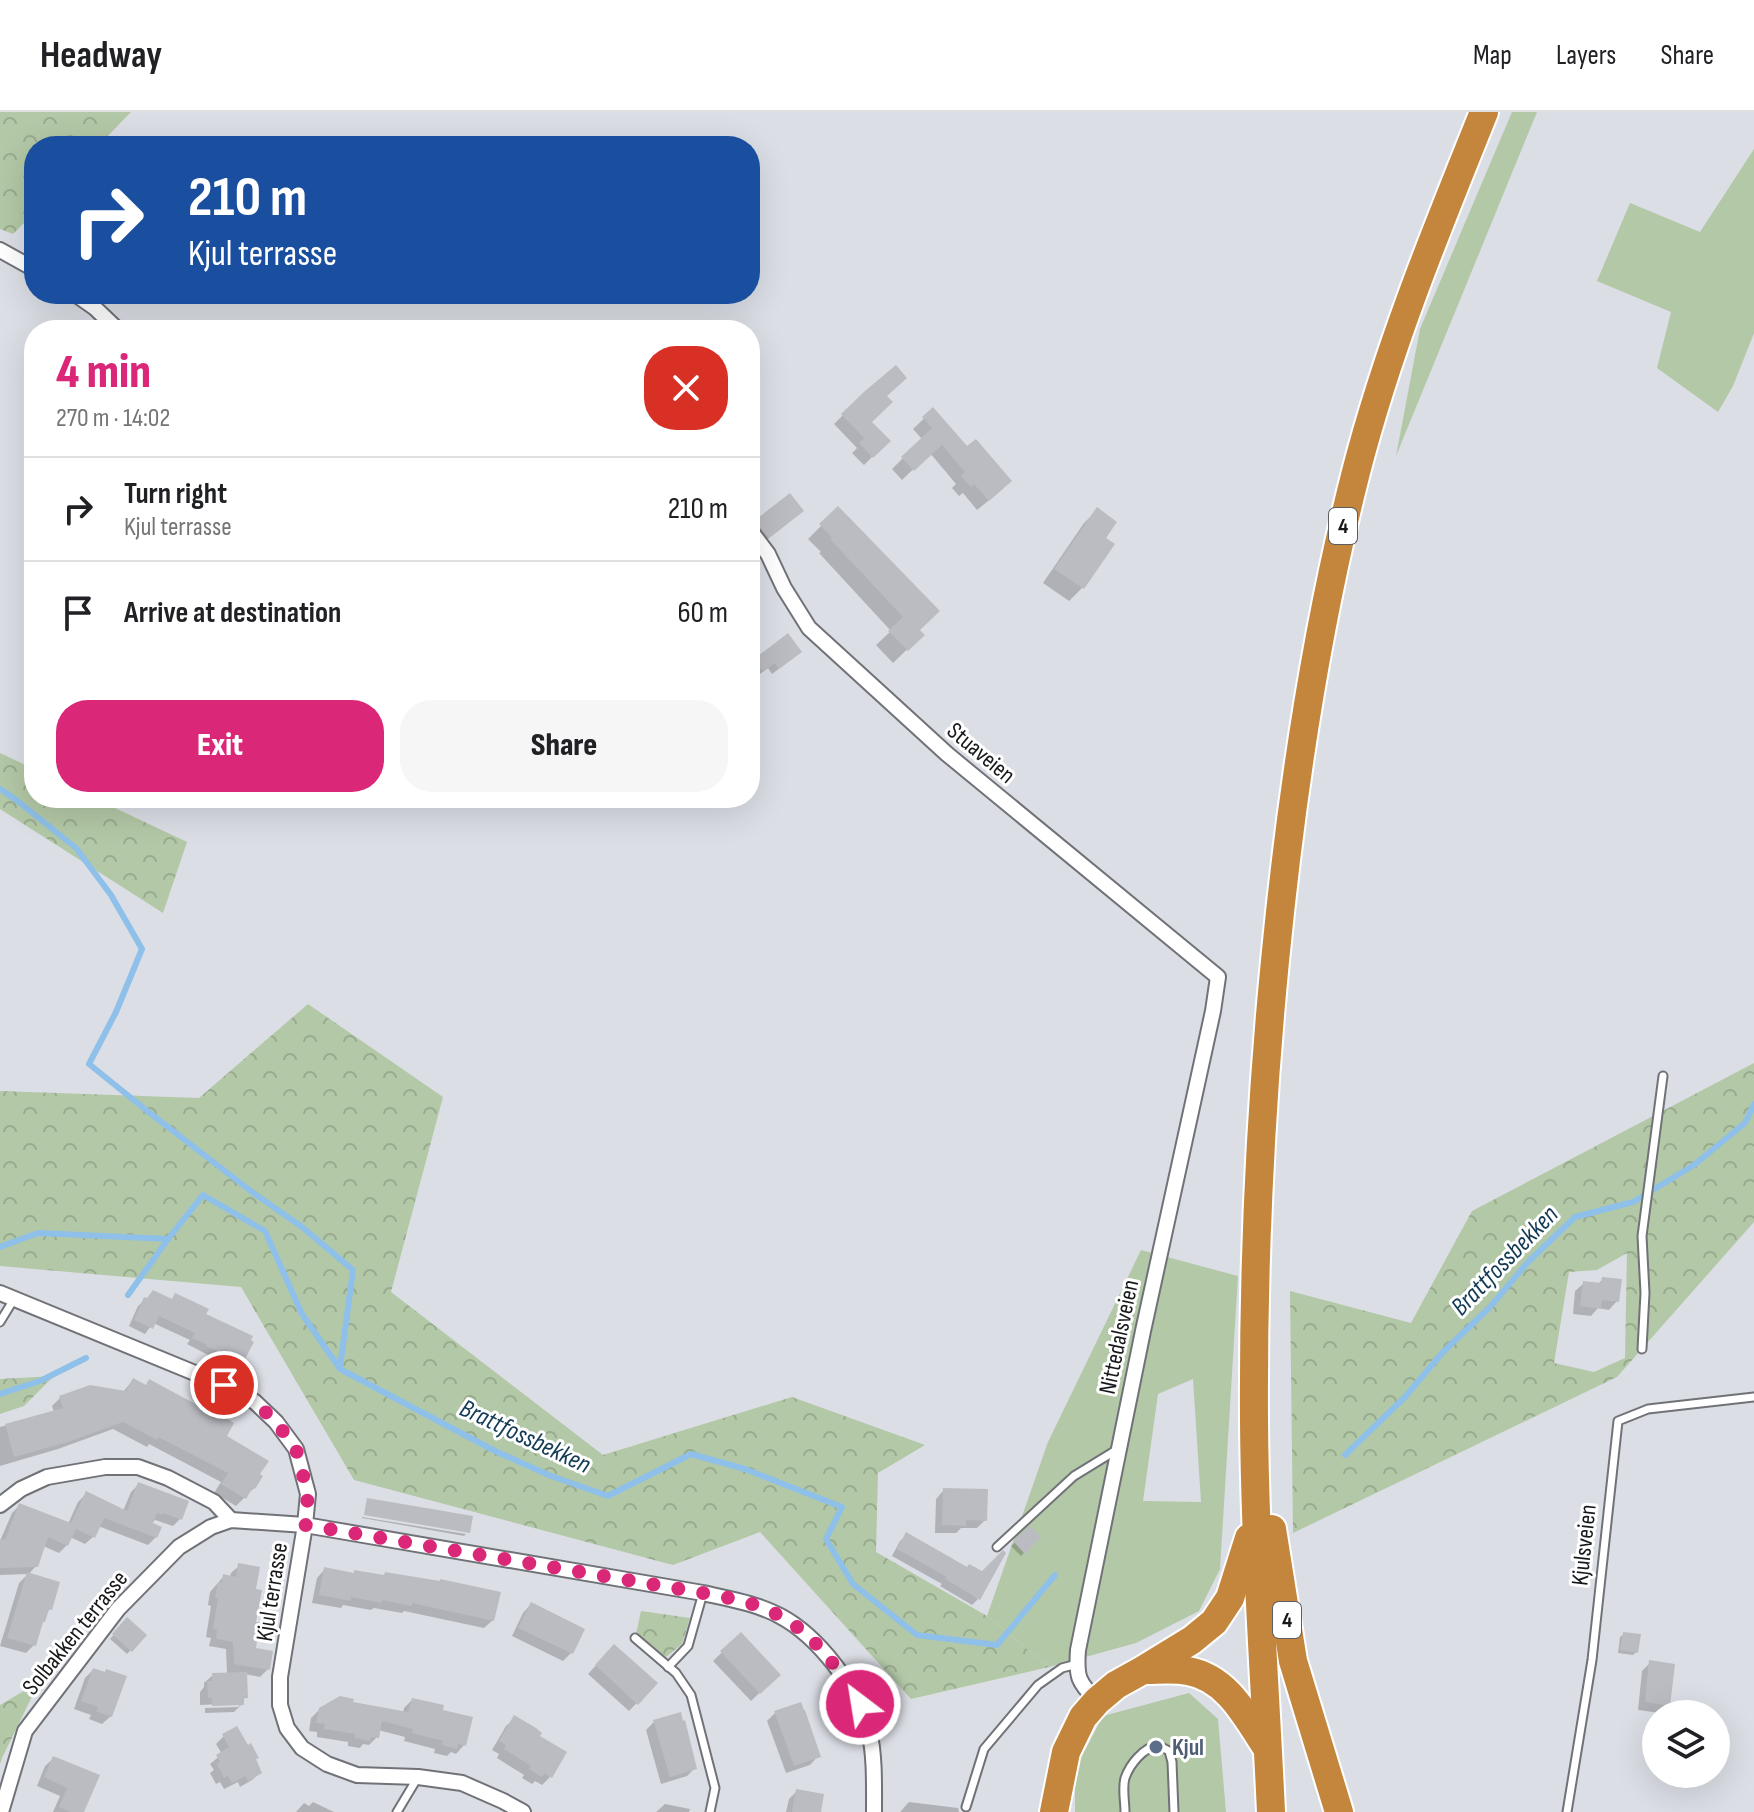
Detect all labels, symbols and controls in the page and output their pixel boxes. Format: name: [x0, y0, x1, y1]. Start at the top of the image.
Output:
text: Headway: [40, 33, 162, 78]
text: Map: [1473, 39, 1512, 72]
text: Layers: [1556, 39, 1616, 72]
text: Share: [1660, 39, 1714, 72]
text: 210 m: [188, 165, 307, 232]
icon: right: [56, 168, 160, 272]
text: Kjul terrasse: [188, 233, 337, 276]
text: 4 min: [56, 344, 151, 401]
button: close: [644, 346, 728, 430]
text: 270 m · 14:02: [56, 403, 170, 434]
text: Turn right: [124, 476, 227, 512]
icon: right: [56, 487, 100, 531]
text: 210 m: [668, 491, 728, 527]
road number: 4: [1329, 508, 1357, 544]
text: Kjul terrasse: [124, 512, 232, 543]
icon: arrive: [56, 591, 100, 635]
text: Arrive at destination: [124, 595, 341, 631]
text: 60 m: [677, 595, 728, 631]
button: Exit: [56, 700, 384, 792]
button: Share: [400, 700, 728, 792]
street label: Stuaveien: [941, 716, 1021, 790]
water label: Brattfossbekken: [1445, 1200, 1565, 1322]
street label: Nittedalsveien: [1093, 1277, 1145, 1397]
pin: [190, 1351, 258, 1419]
icon: arrive: [202, 1363, 246, 1407]
water label: Brattfossbekken: [455, 1393, 595, 1481]
street label: Kjulsveien: [1565, 1503, 1603, 1587]
street label: Kjul terrasse: [250, 1541, 294, 1643]
street label: Solbakken terrasse: [16, 1565, 134, 1701]
road number: 4: [1273, 1602, 1301, 1638]
position arrow: [818, 1662, 902, 1746]
map controls: [1642, 1700, 1730, 1788]
button: layers: [1642, 1700, 1730, 1788]
place label: Kjul: [1172, 1733, 1204, 1762]
marker: Kjul: [1147, 1738, 1165, 1756]

